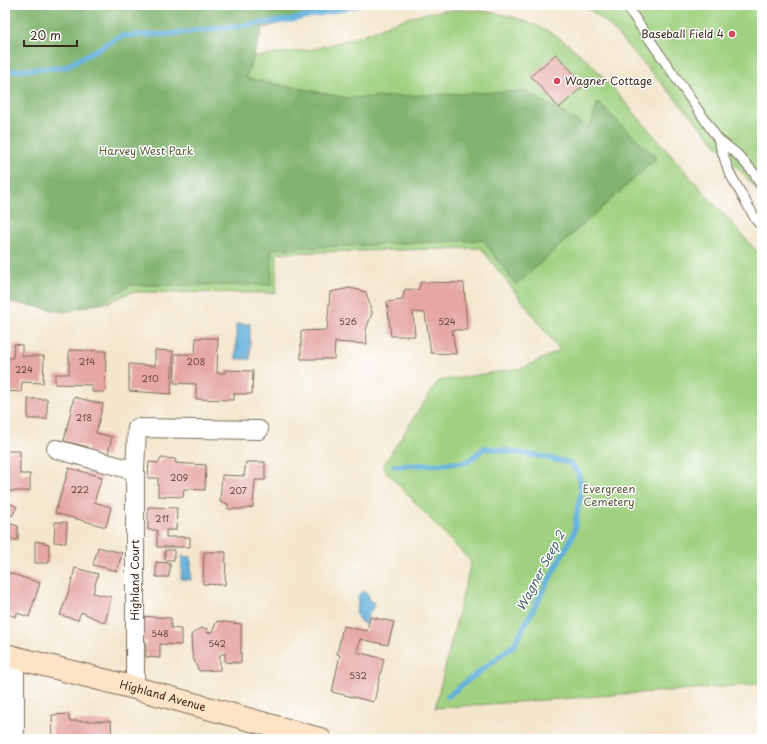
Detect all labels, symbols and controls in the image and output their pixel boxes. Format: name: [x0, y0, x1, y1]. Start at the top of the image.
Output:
scale bar: [24, 22, 77, 48]
place label: Baseball Field 4: [641, 25, 724, 42]
text: 20 m: [30, 26, 61, 44]
marker: Baseball Field 4: [727, 29, 737, 39]
place label: Wagner Cottage: [565, 72, 652, 89]
marker: Wagner Cottage: [552, 76, 562, 86]
park label: Harvey West Park: [99, 142, 194, 159]
house number: 526: [339, 314, 357, 328]
house number: 524: [438, 314, 456, 328]
house number: 214: [79, 354, 95, 368]
house number: 208: [187, 354, 205, 368]
house number: 224: [15, 362, 33, 376]
house number: 210: [142, 371, 159, 385]
house number: 218: [76, 410, 92, 424]
house number: 209: [170, 470, 188, 484]
park label: Evergreen Cemetery: [583, 480, 635, 510]
house number: 222: [71, 482, 89, 496]
house number: 207: [229, 483, 247, 497]
house number: 211: [155, 511, 169, 525]
water label: Wagner Seep 2: [511, 527, 569, 614]
street label: Highland Court: [126, 539, 143, 620]
house number: 548: [151, 626, 169, 640]
house number: 542: [208, 636, 226, 650]
house number: 532: [349, 668, 367, 682]
street label: Highland Avenue: [118, 675, 208, 715]

